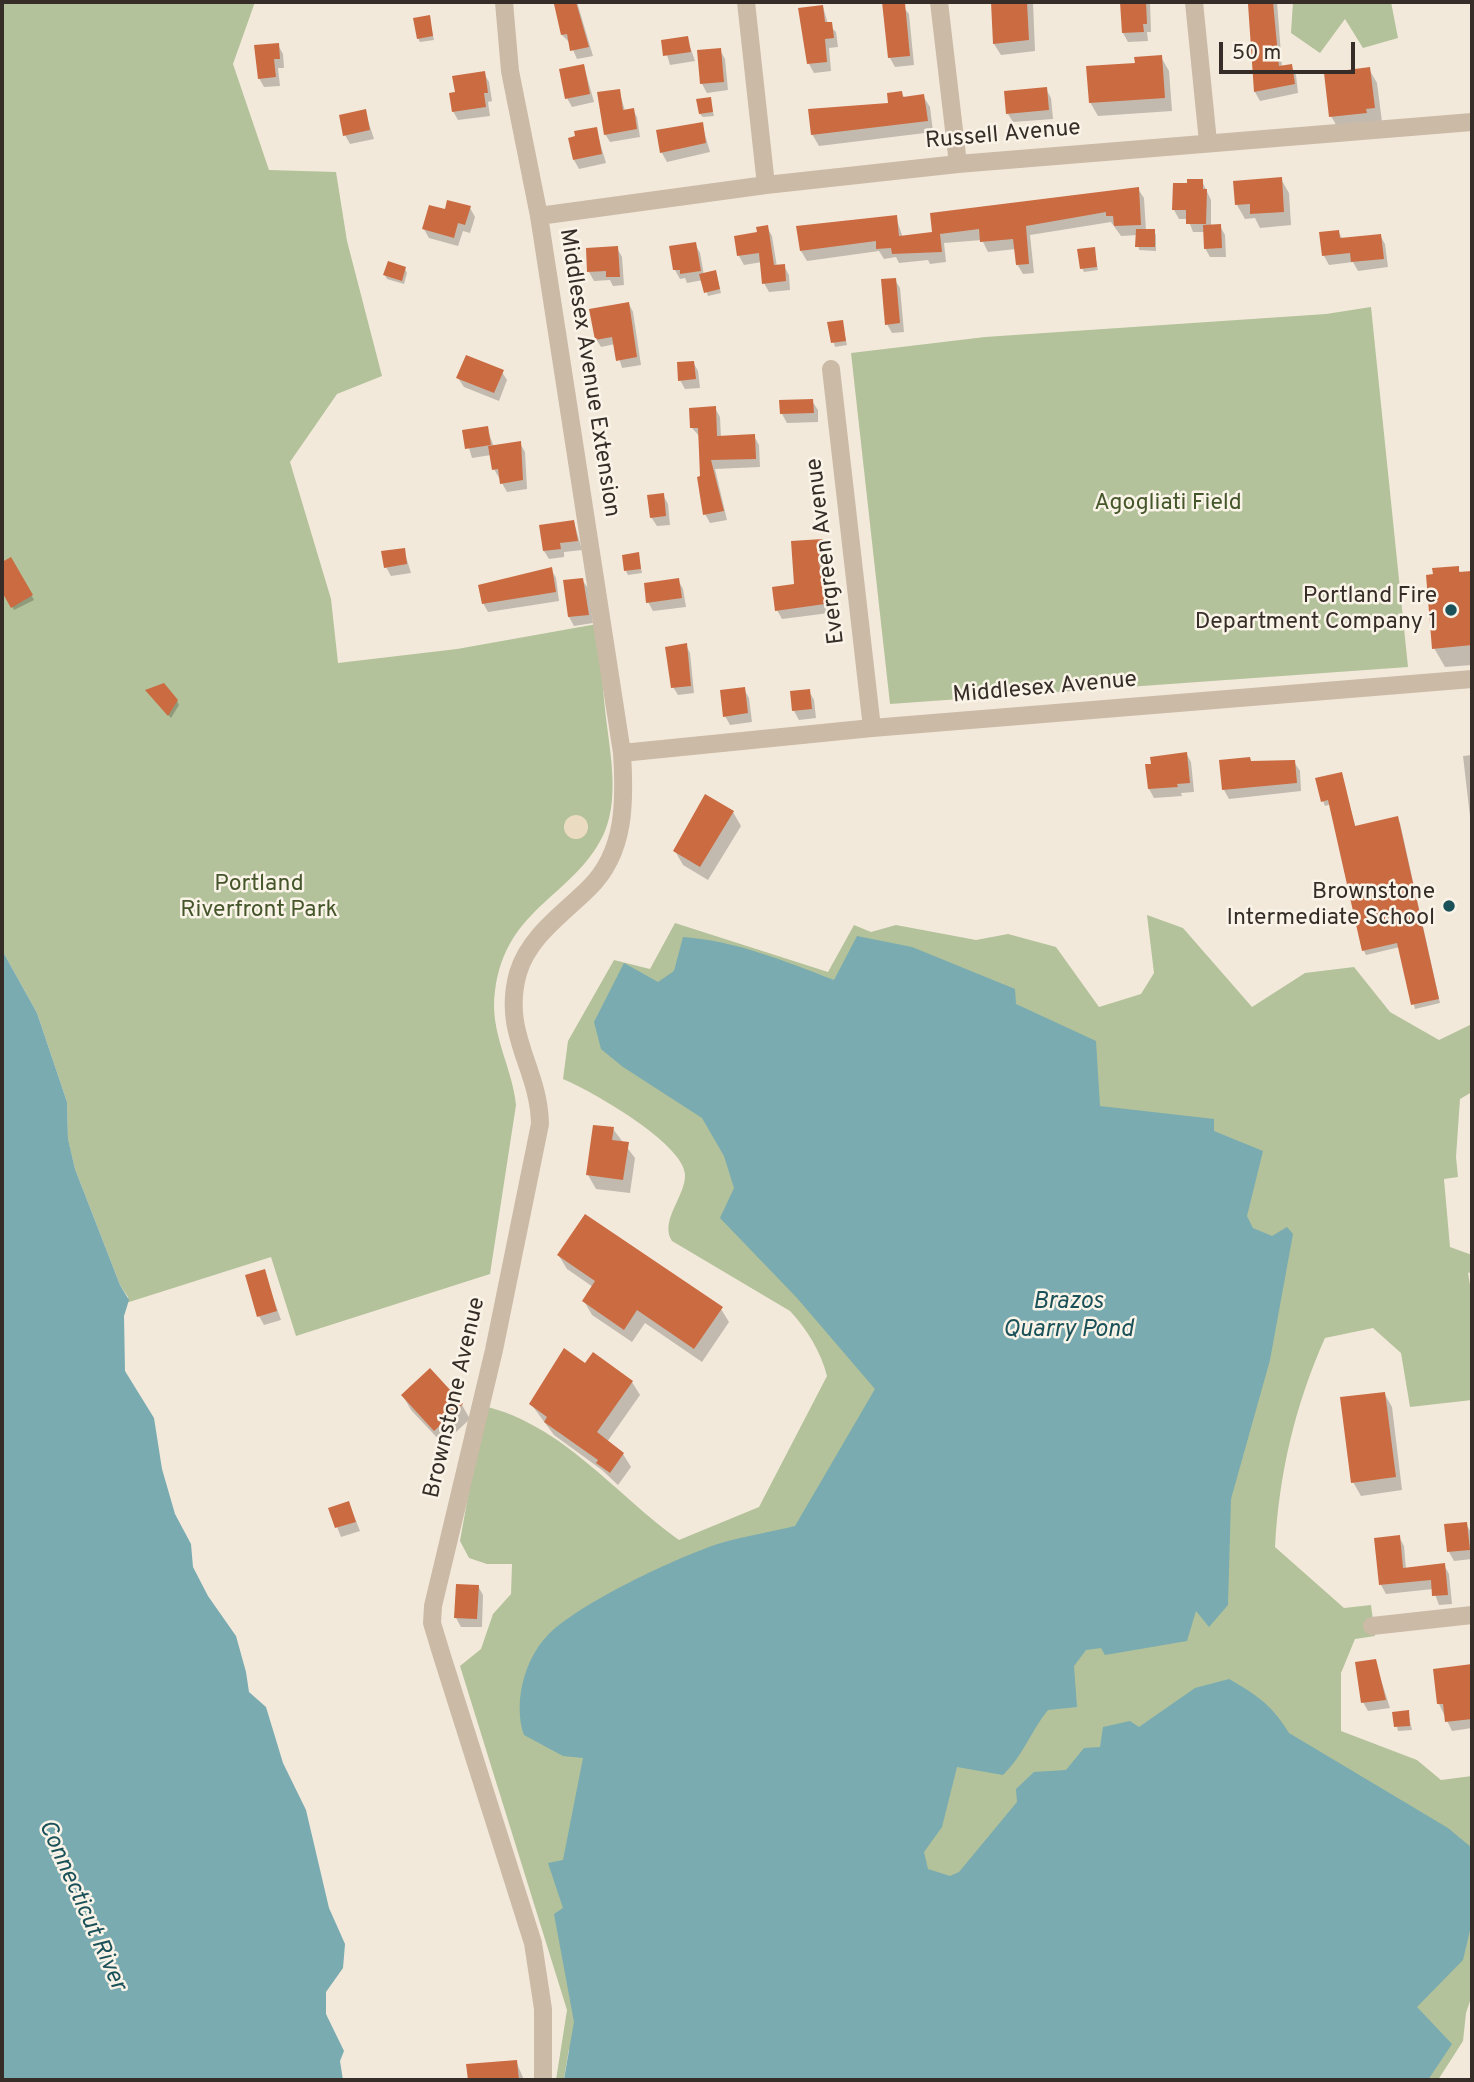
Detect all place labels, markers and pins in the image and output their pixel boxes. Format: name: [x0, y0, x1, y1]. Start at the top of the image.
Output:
place label: Portland Fire Department Company 1: [1195, 583, 1437, 637]
marker: Portland Fire Department Company 1: [1443, 602, 1459, 618]
place label: Brownstone Intermediate School: [1226, 879, 1435, 933]
marker: Brownstone Intermediate School: [1441, 898, 1457, 914]

